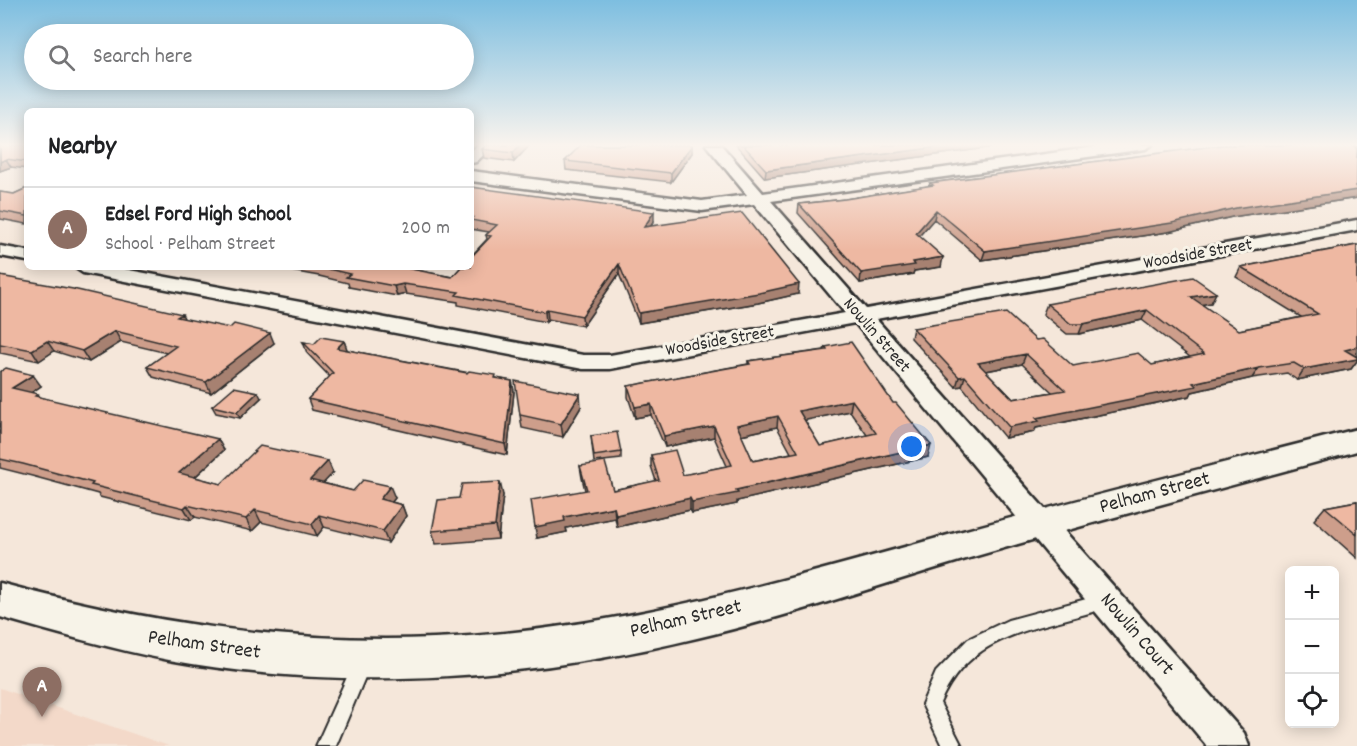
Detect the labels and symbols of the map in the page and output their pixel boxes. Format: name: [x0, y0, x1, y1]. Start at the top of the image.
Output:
street label: Woodside Street: [1142, 233, 1255, 277]
street label: Nowlin Street: [836, 293, 916, 379]
street label: Woodside Street: [664, 320, 777, 364]
your location: [897, 432, 926, 461]
street label: Pelham Street: [1096, 465, 1214, 523]
street label: Nowlin Court: [1092, 587, 1181, 683]
street label: Pelham Street: [627, 593, 745, 647]
street label: Pelham Street: [146, 623, 263, 669]
pin: A: [22, 668, 62, 717]

